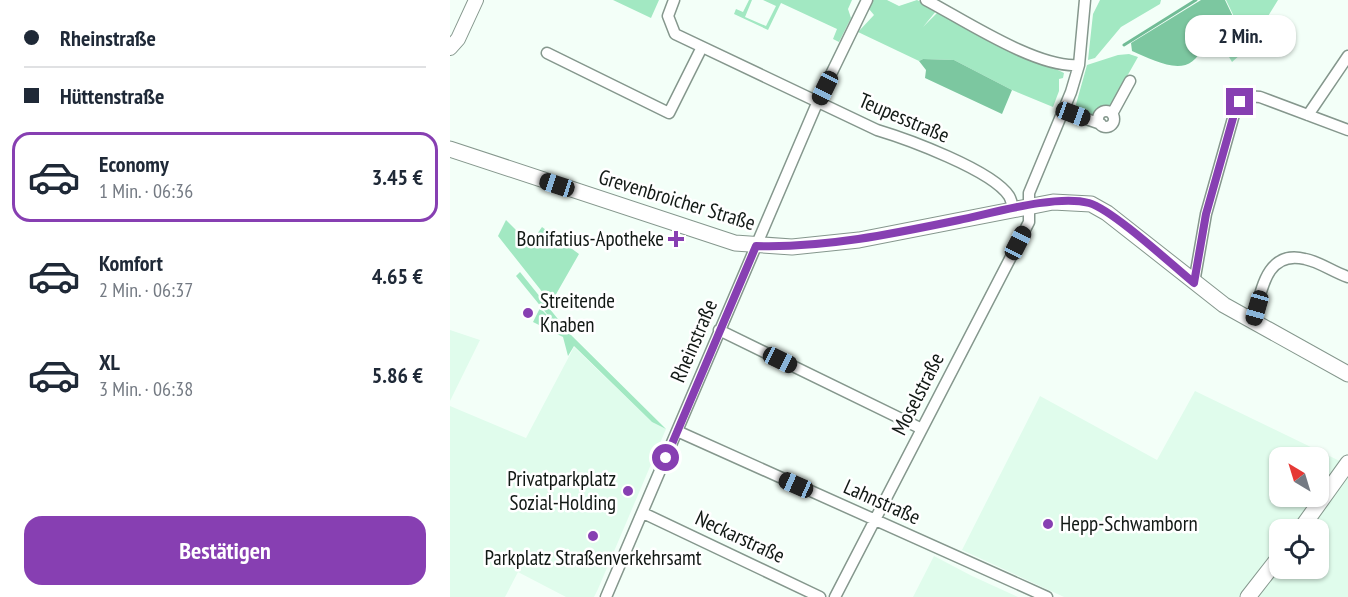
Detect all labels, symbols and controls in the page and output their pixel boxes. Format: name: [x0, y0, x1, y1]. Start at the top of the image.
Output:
callout: 2 Min.: [1184, 15, 1296, 57]
text: 2 Min.: [1218, 23, 1263, 49]
text: Rheinstraße: [60, 24, 156, 52]
car: [809, 68, 841, 108]
text: Hüttenstraße: [60, 82, 164, 110]
street label: Teupesstraße: [855, 86, 954, 149]
route end: [1226, 88, 1253, 115]
car: [1053, 99, 1093, 129]
icon: car: [27, 150, 81, 204]
text: Economy: [99, 150, 169, 178]
text: 3.45 €: [372, 163, 423, 191]
street label: Grevenbroicher Straße: [596, 163, 759, 236]
car: [537, 171, 577, 199]
text: 1 Min. · 06:36: [99, 178, 193, 204]
car: [1002, 223, 1034, 263]
place label: Bonifatius-Apotheke: [516, 225, 664, 252]
marker: Bonifatius-Apotheke: [669, 232, 683, 246]
icon: car: [27, 249, 81, 303]
text: Komfort: [99, 249, 163, 277]
text: 4.65 €: [372, 262, 423, 290]
text: 2 Min. · 06:37: [99, 277, 193, 303]
place label: Streitende Knaben: [540, 287, 615, 338]
car: [1243, 288, 1271, 328]
street label: Rheinstraße: [664, 295, 723, 386]
marker: Streitende Knaben: [521, 306, 535, 320]
car: [760, 344, 800, 376]
icon: car: [27, 348, 81, 402]
text: XL: [99, 348, 120, 376]
street label: Moselstraße: [885, 348, 950, 440]
text: 5.86 €: [372, 361, 423, 389]
text: 3 Min. · 06:38: [99, 376, 193, 402]
route start: [652, 444, 679, 471]
north arrow: [1269, 447, 1329, 507]
map controls: [1269, 447, 1329, 579]
place label: Privatparkplatz Sozial-Holding: [507, 465, 616, 516]
car: [776, 469, 816, 501]
street label: Lahnstraße: [840, 473, 925, 530]
marker: Privatparkplatz Sozial-Holding: [621, 484, 635, 498]
street label: Neckarstraße: [691, 504, 789, 569]
place label: Hepp-Schwamborn: [1060, 510, 1198, 537]
button: Bestätigen: [24, 516, 426, 585]
marker: Hepp-Schwamborn: [1041, 517, 1055, 531]
button: locate: [1269, 519, 1329, 579]
marker: Parkplatz Straßenverkehrsamt: [586, 529, 600, 543]
place label: Parkplatz Straßenverkehrsamt: [484, 544, 702, 571]

